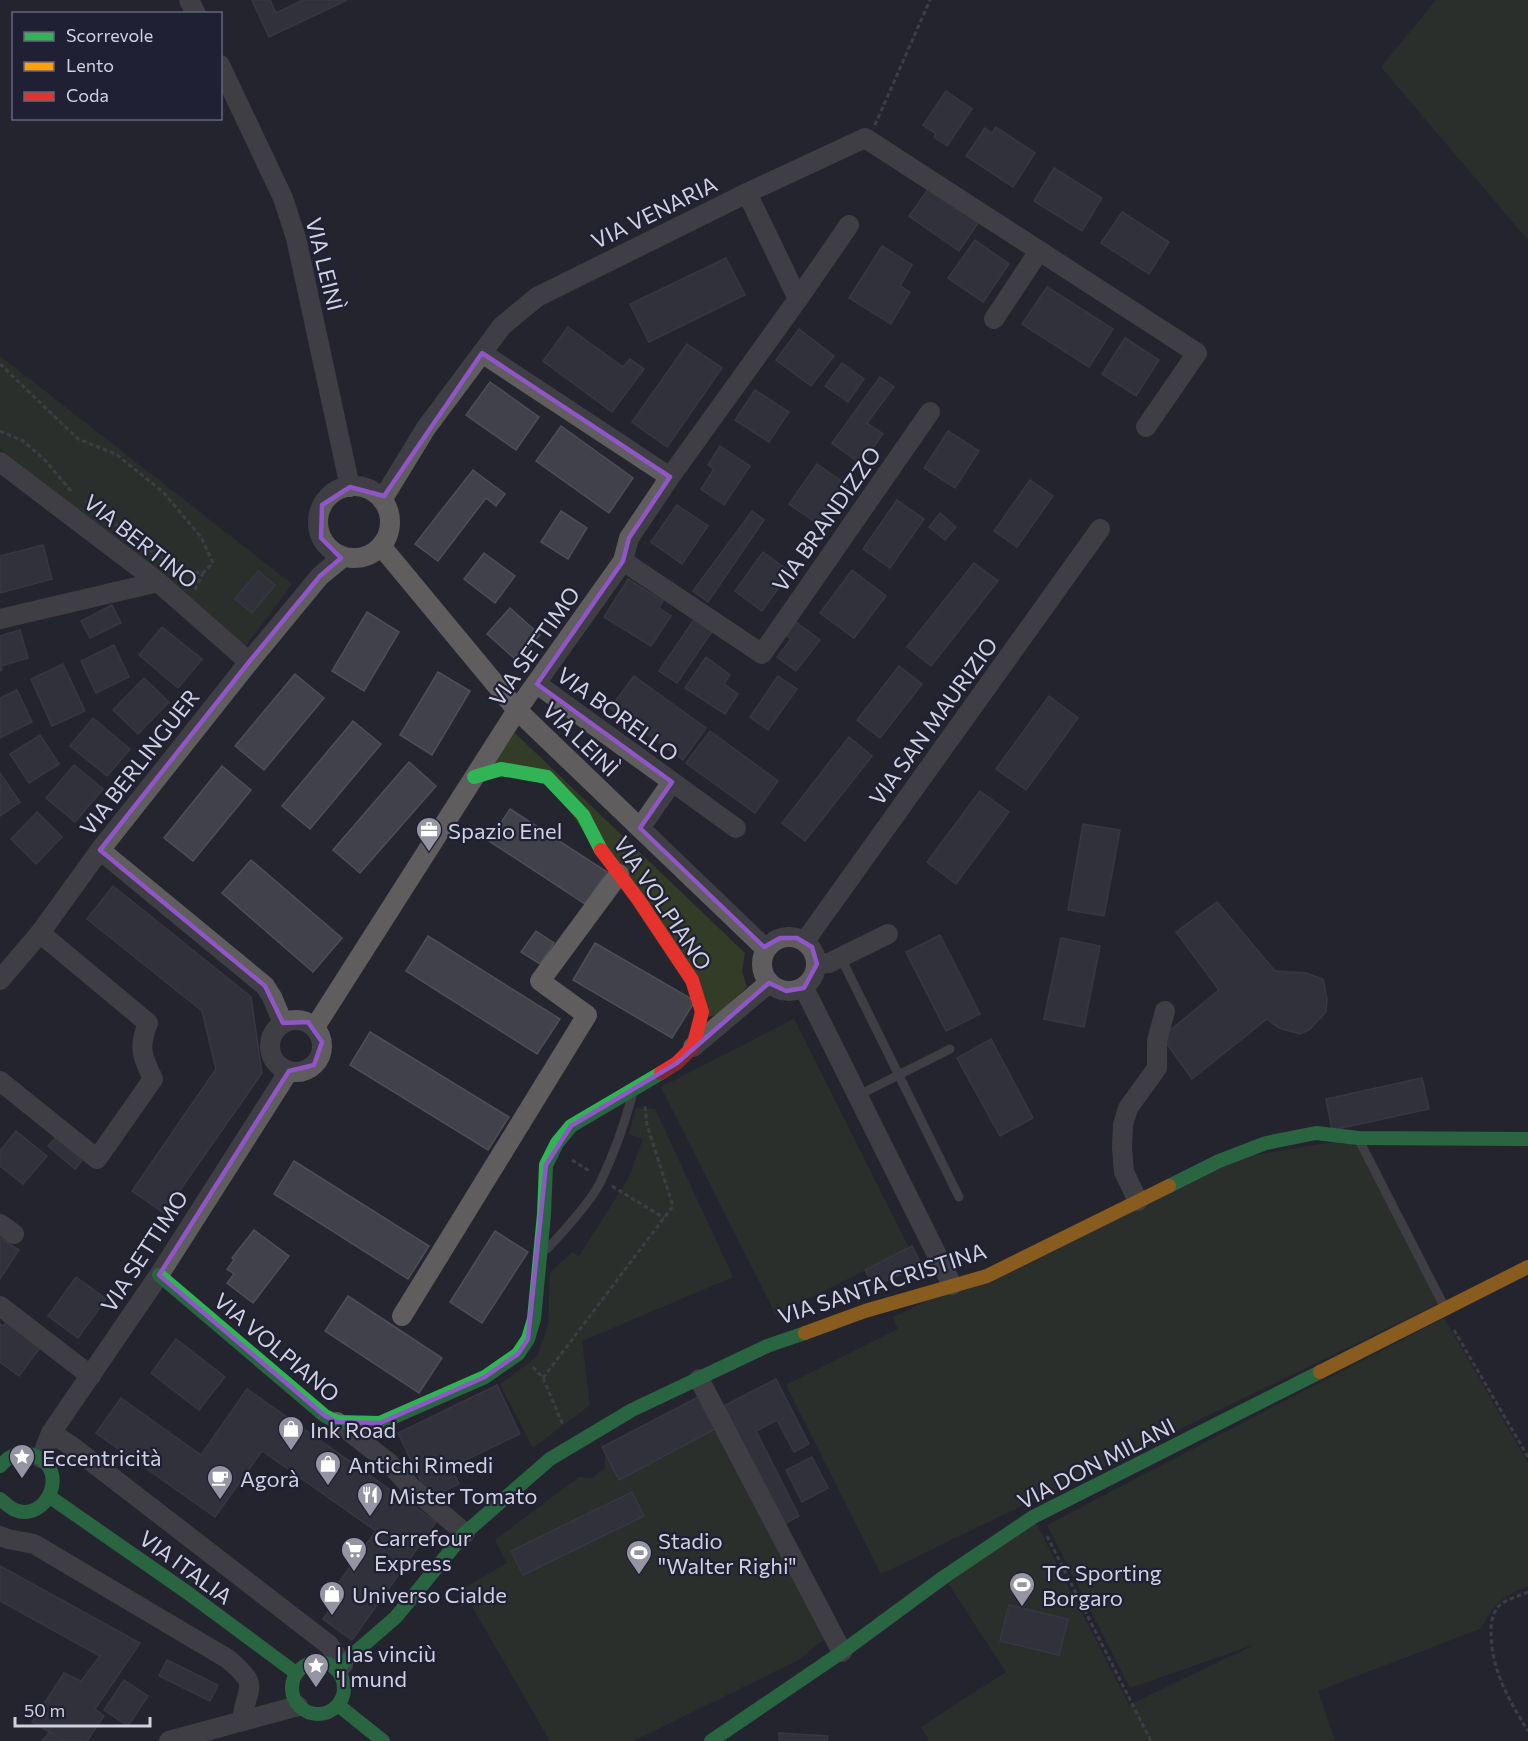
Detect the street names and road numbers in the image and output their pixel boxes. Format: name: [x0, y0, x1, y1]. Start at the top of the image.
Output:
street label: VIA VENARIA: [587, 170, 721, 254]
street label: VIA LEINÌ: [300, 215, 350, 313]
street label: VIA BRANDIZZO: [766, 441, 886, 597]
street label: VIA BERTINO: [79, 488, 203, 594]
street label: VIA SETTIMO: [483, 581, 585, 711]
street label: VIA SAN MAURIZIO: [863, 632, 1003, 810]
street label: VIA BORELLO: [552, 661, 684, 767]
street label: VIA BERLINGUER: [74, 683, 205, 840]
street label: VIA LEINÌ: [537, 696, 625, 782]
street label: VIA VOLPIANO: [608, 831, 718, 975]
street label: VIA SETTIMO: [95, 1185, 193, 1317]
street label: VIA SANTA CRISTINA: [774, 1237, 990, 1329]
street label: VIA VOLPIANO: [209, 1287, 345, 1407]
street label: VIA DON MILANI: [1013, 1412, 1179, 1514]
street label: VIA ITALIA: [134, 1524, 238, 1610]

